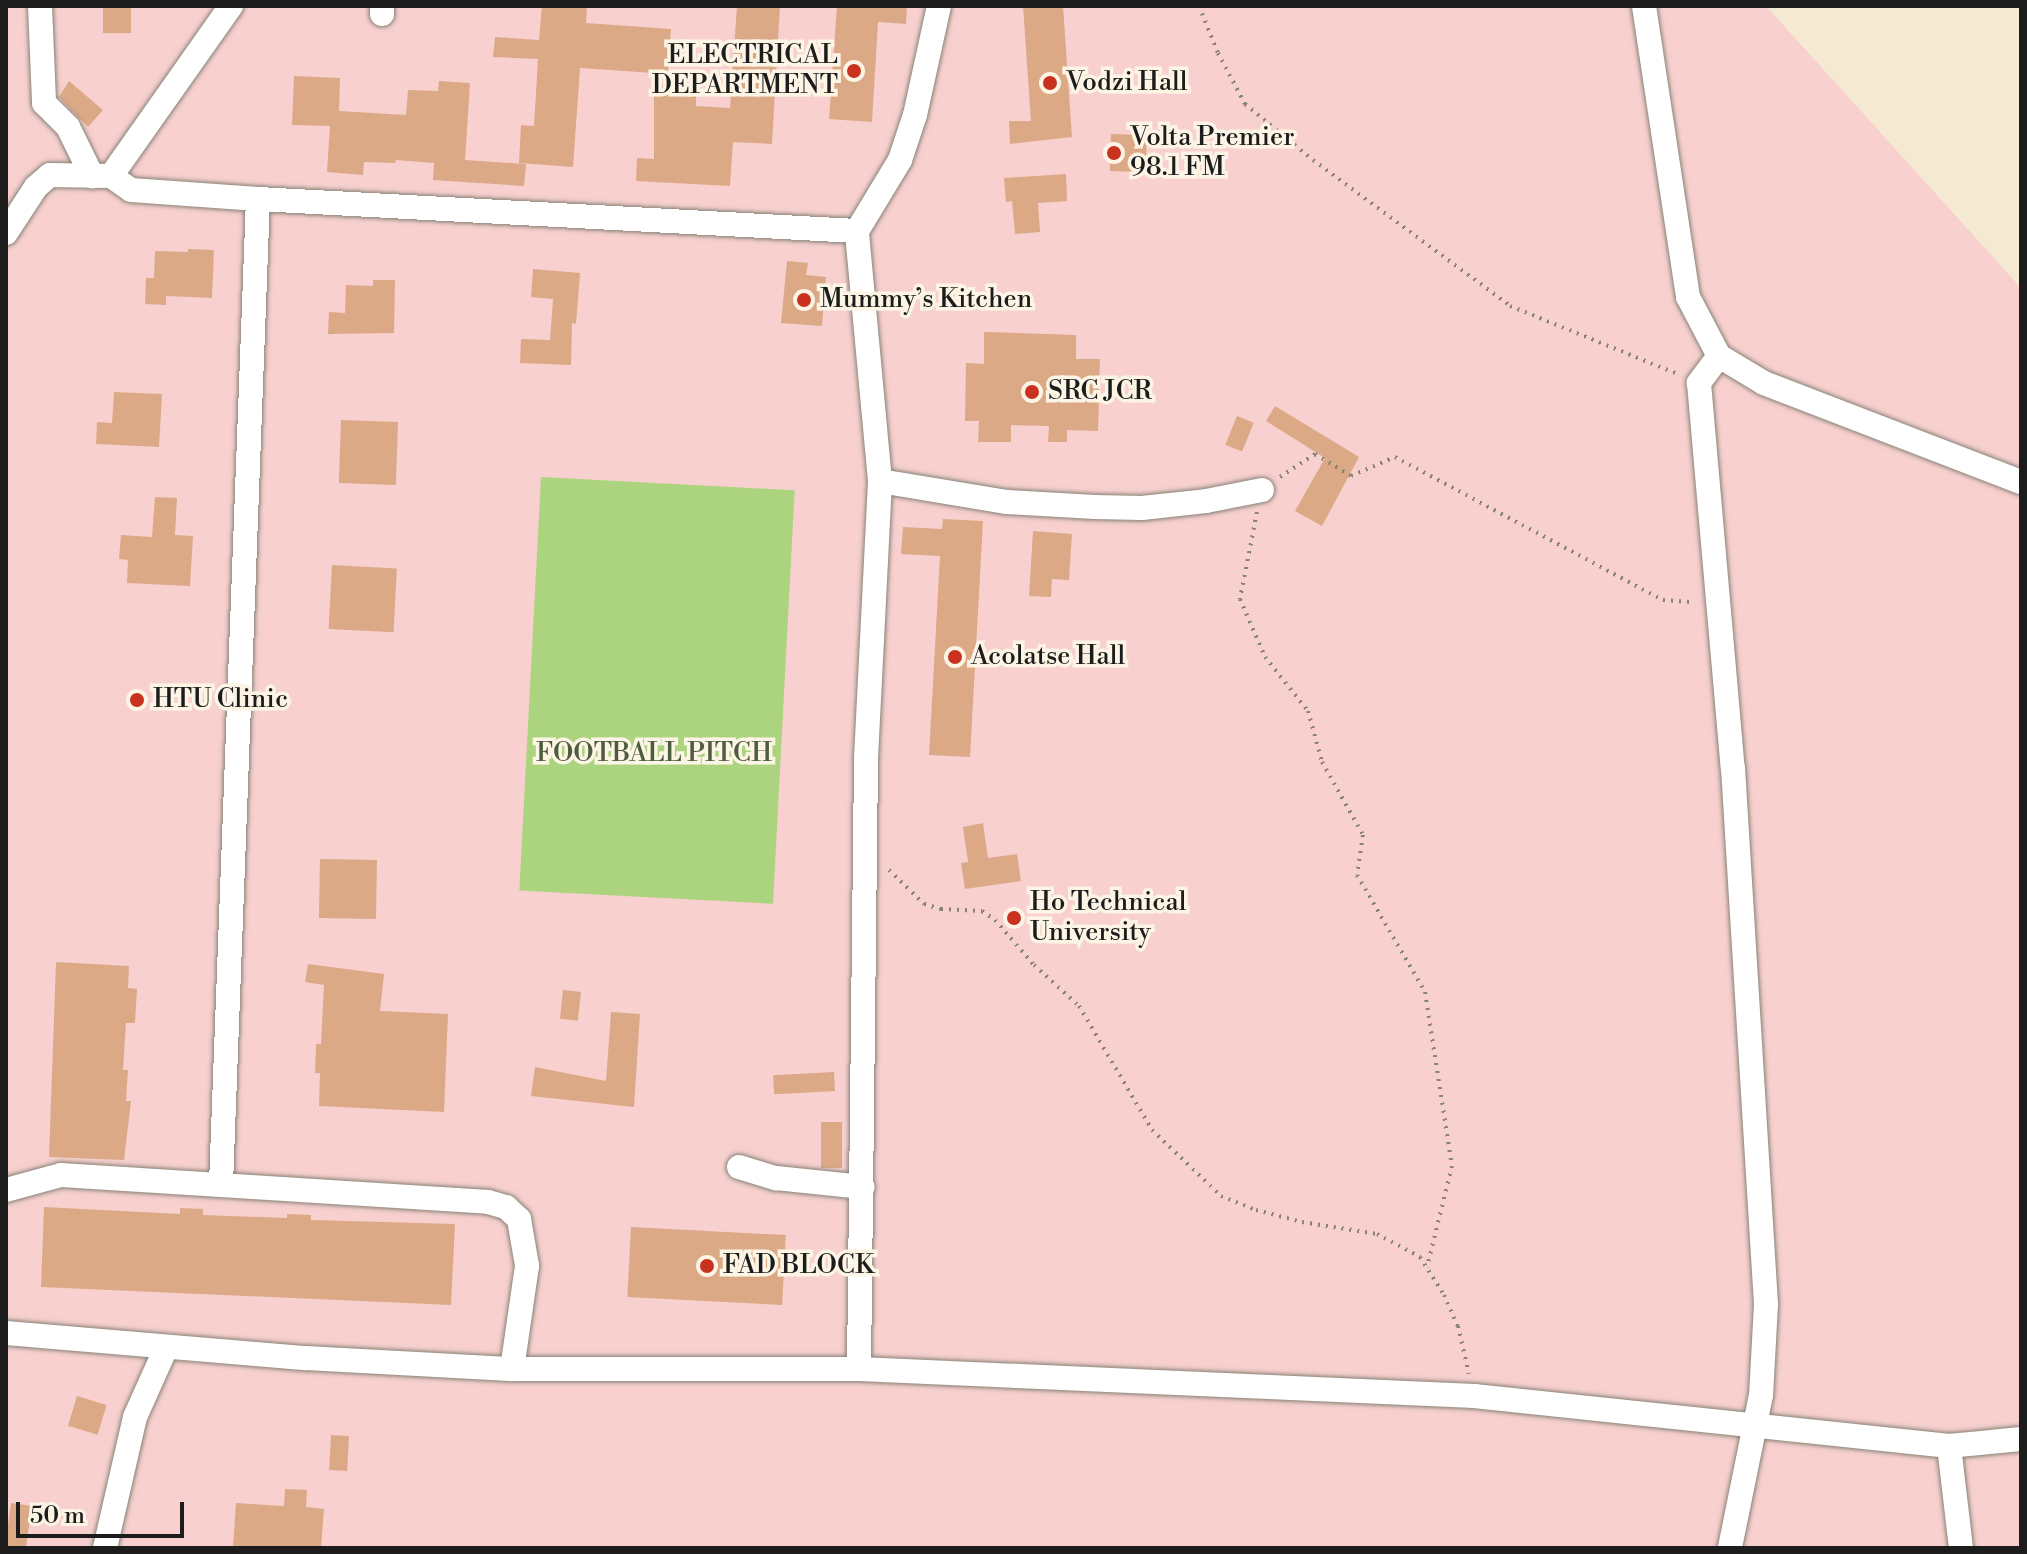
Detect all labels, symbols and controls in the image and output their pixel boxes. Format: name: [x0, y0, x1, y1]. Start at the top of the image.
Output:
place label: ELECTRICAL DEPARTMENT: [652, 40, 838, 102]
marker: ELECTRICAL DEPARTMENT: [845, 62, 863, 80]
place label: Vodzi Hall: [1066, 67, 1187, 99]
marker: Vodzi Hall: [1041, 74, 1059, 92]
place label: Volta Premier 98.1 FM: [1130, 122, 1294, 184]
marker: Volta Premier 98.1 FM: [1105, 144, 1123, 162]
place label: Mummy’s Kitchen: [820, 284, 1032, 316]
marker: Mummy’s Kitchen: [795, 291, 813, 309]
place label: SRC JCR: [1048, 376, 1152, 408]
marker: SRC JCR: [1023, 383, 1041, 401]
place label: Acolatse Hall: [971, 641, 1125, 673]
marker: Acolatse Hall: [946, 648, 964, 666]
place label: HTU Clinic: [153, 684, 288, 716]
marker: HTU Clinic: [128, 691, 146, 709]
park label: FOOTBALL PITCH: [536, 738, 772, 770]
place label: Ho Technical University: [1030, 887, 1186, 948]
marker: Ho Technical University: [1005, 909, 1023, 927]
place label: FAD BLOCK: [723, 1250, 874, 1282]
marker: FAD BLOCK: [698, 1257, 716, 1275]
scale bar: [20, 1486, 188, 1536]
text: 50 m: [30, 1501, 85, 1531]

